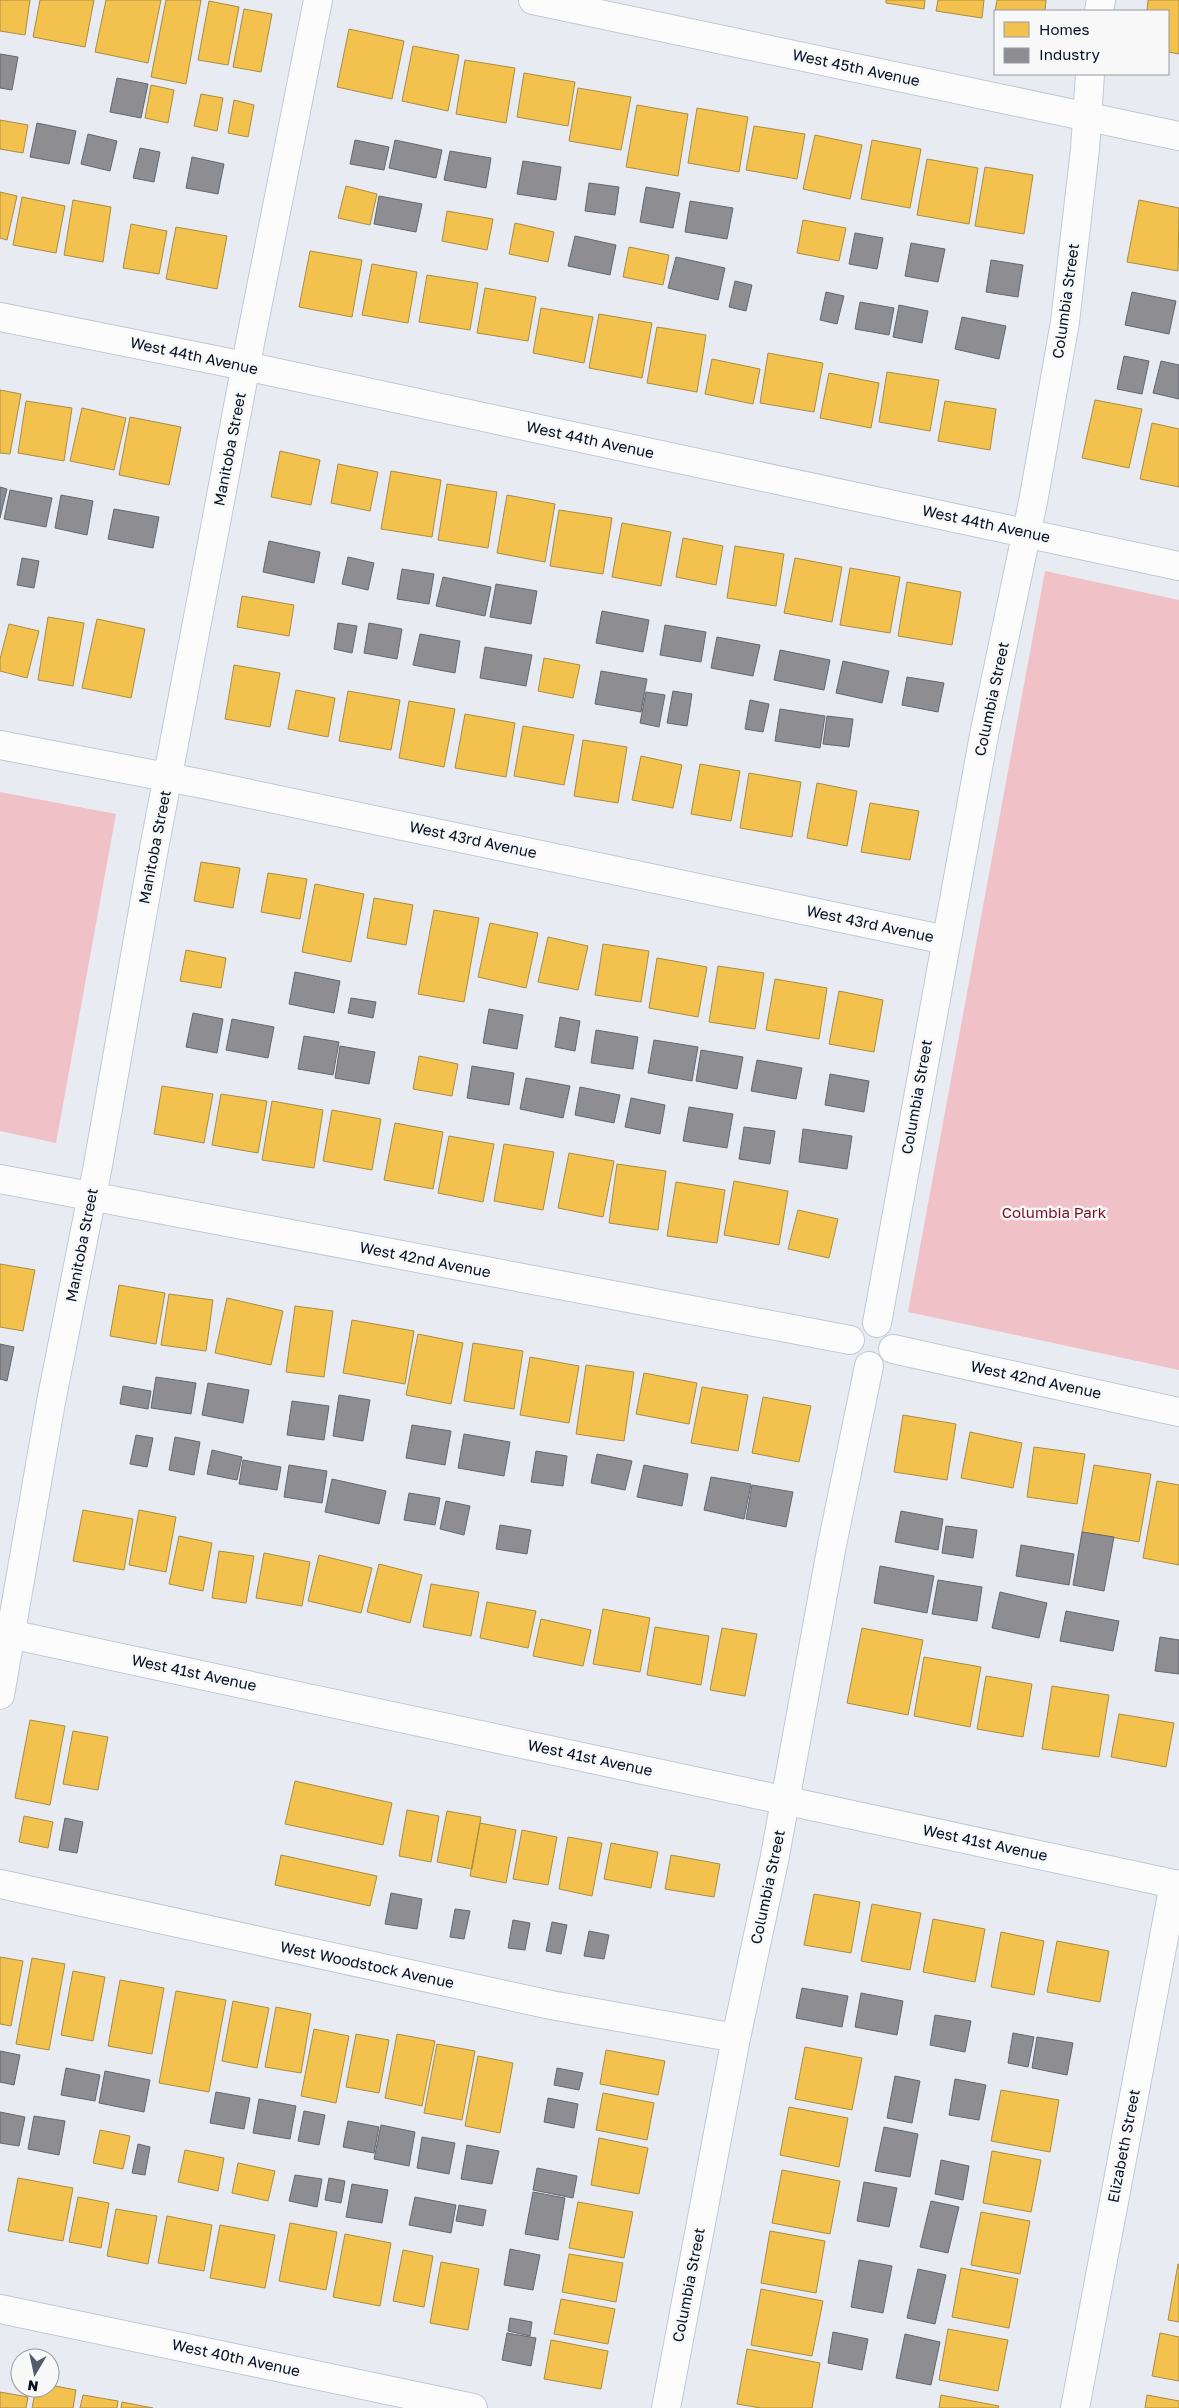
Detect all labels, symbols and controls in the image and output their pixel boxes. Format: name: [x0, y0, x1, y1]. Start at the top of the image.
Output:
legend: [994, 10, 1169, 75]
text: Homes: [1039, 20, 1089, 38]
street label: West 45th Avenue: [791, 45, 922, 89]
text: Industry: [1039, 45, 1100, 63]
street label: Columbia Street: [1048, 242, 1082, 360]
street label: West 44th Avenue: [129, 333, 260, 377]
street label: Manitoba Street: [209, 390, 249, 507]
street label: West 44th Avenue: [525, 417, 656, 461]
street label: West 44th Avenue: [921, 501, 1052, 545]
street label: Columbia Street: [970, 640, 1012, 758]
street label: Manitoba Street: [134, 788, 174, 905]
street label: West 43rd Avenue: [408, 817, 539, 861]
street label: West 43rd Avenue: [805, 901, 936, 945]
street label: Columbia Street: [897, 1038, 935, 1156]
street label: Manitoba Street: [61, 1186, 101, 1303]
park label: Columbia Park: [1002, 1203, 1107, 1221]
street label: West 42nd Avenue: [358, 1237, 493, 1281]
street label: West 42nd Avenue: [969, 1356, 1104, 1402]
street label: West 41st Avenue: [130, 1650, 259, 1694]
street label: West 41st Avenue: [526, 1735, 655, 1779]
street label: West 41st Avenue: [921, 1820, 1050, 1864]
street label: Columbia Street: [746, 1828, 788, 1946]
street label: West Woodstock Avenue: [279, 1937, 456, 1991]
street label: Elizabeth Street: [1103, 2087, 1143, 2204]
street label: Columbia Street: [668, 2226, 708, 2344]
street label: West 40th Avenue: [170, 2335, 302, 2379]
north arrow: [10, 2348, 60, 2398]
text: N: [26, 2377, 39, 2396]

